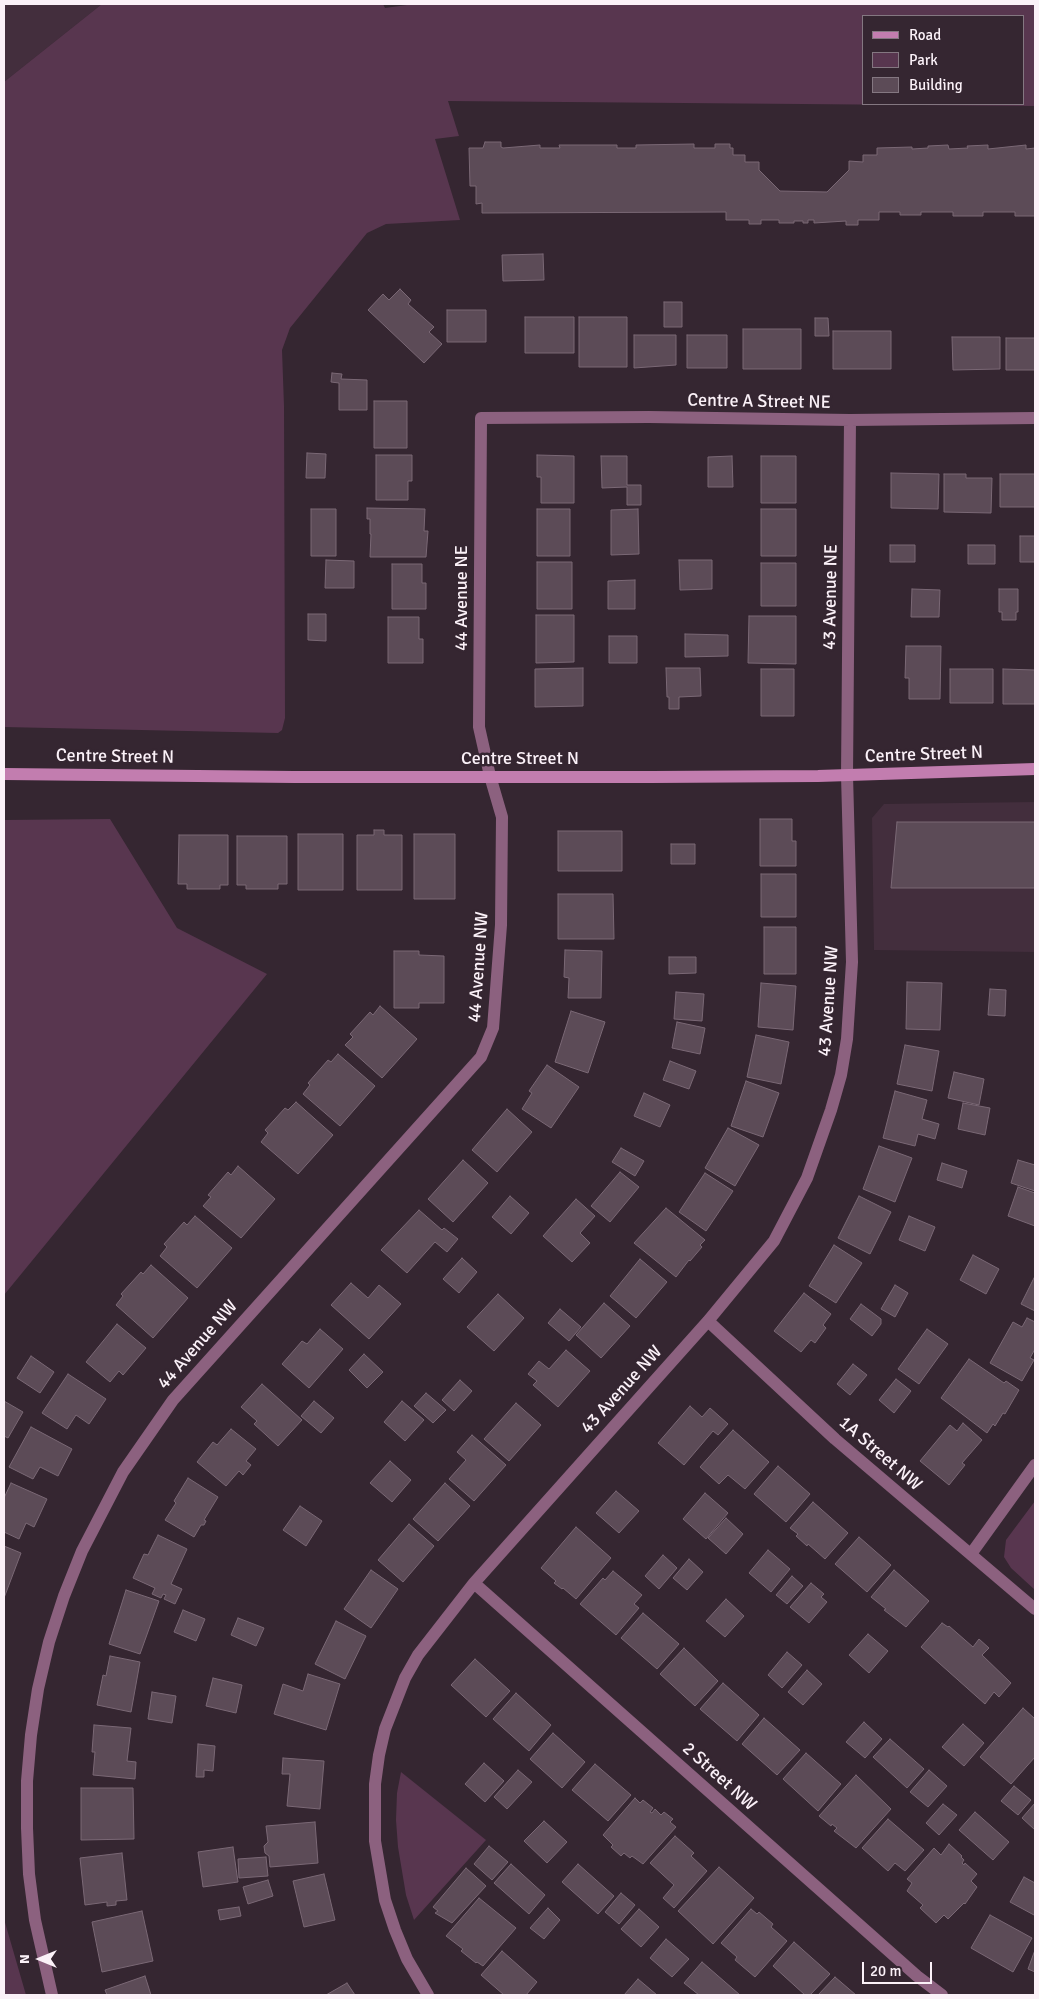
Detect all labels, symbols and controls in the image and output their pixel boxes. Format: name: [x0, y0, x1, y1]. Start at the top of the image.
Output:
legend: [862, 15, 1024, 105]
text: Road: [909, 26, 941, 44]
text: Park: [909, 51, 938, 69]
text: Building: [909, 76, 963, 94]
street label: Centre A Street NE: [687, 390, 831, 414]
street label: 43 Avenue NE: [819, 544, 843, 650]
street label: 44 Avenue NE: [451, 545, 473, 651]
street label: Centre Street N: [865, 742, 983, 768]
street label: Centre Street N: [56, 745, 174, 769]
street label: Centre Street N: [461, 748, 579, 770]
street label: 44 Avenue NW: [464, 911, 494, 1023]
street label: 43 Avenue NW: [814, 945, 844, 1057]
street label: 44 Avenue NW: [153, 1296, 243, 1394]
street label: 43 Avenue NW: [577, 1341, 667, 1439]
street label: 1A Street NW: [834, 1412, 926, 1496]
street label: 2 Street NW: [678, 1738, 760, 1816]
north arrow: [15, 1934, 65, 1984]
scale bar: [864, 1952, 934, 1984]
text: N: [16, 1954, 33, 1964]
text: 20 m: [870, 1962, 901, 1980]

